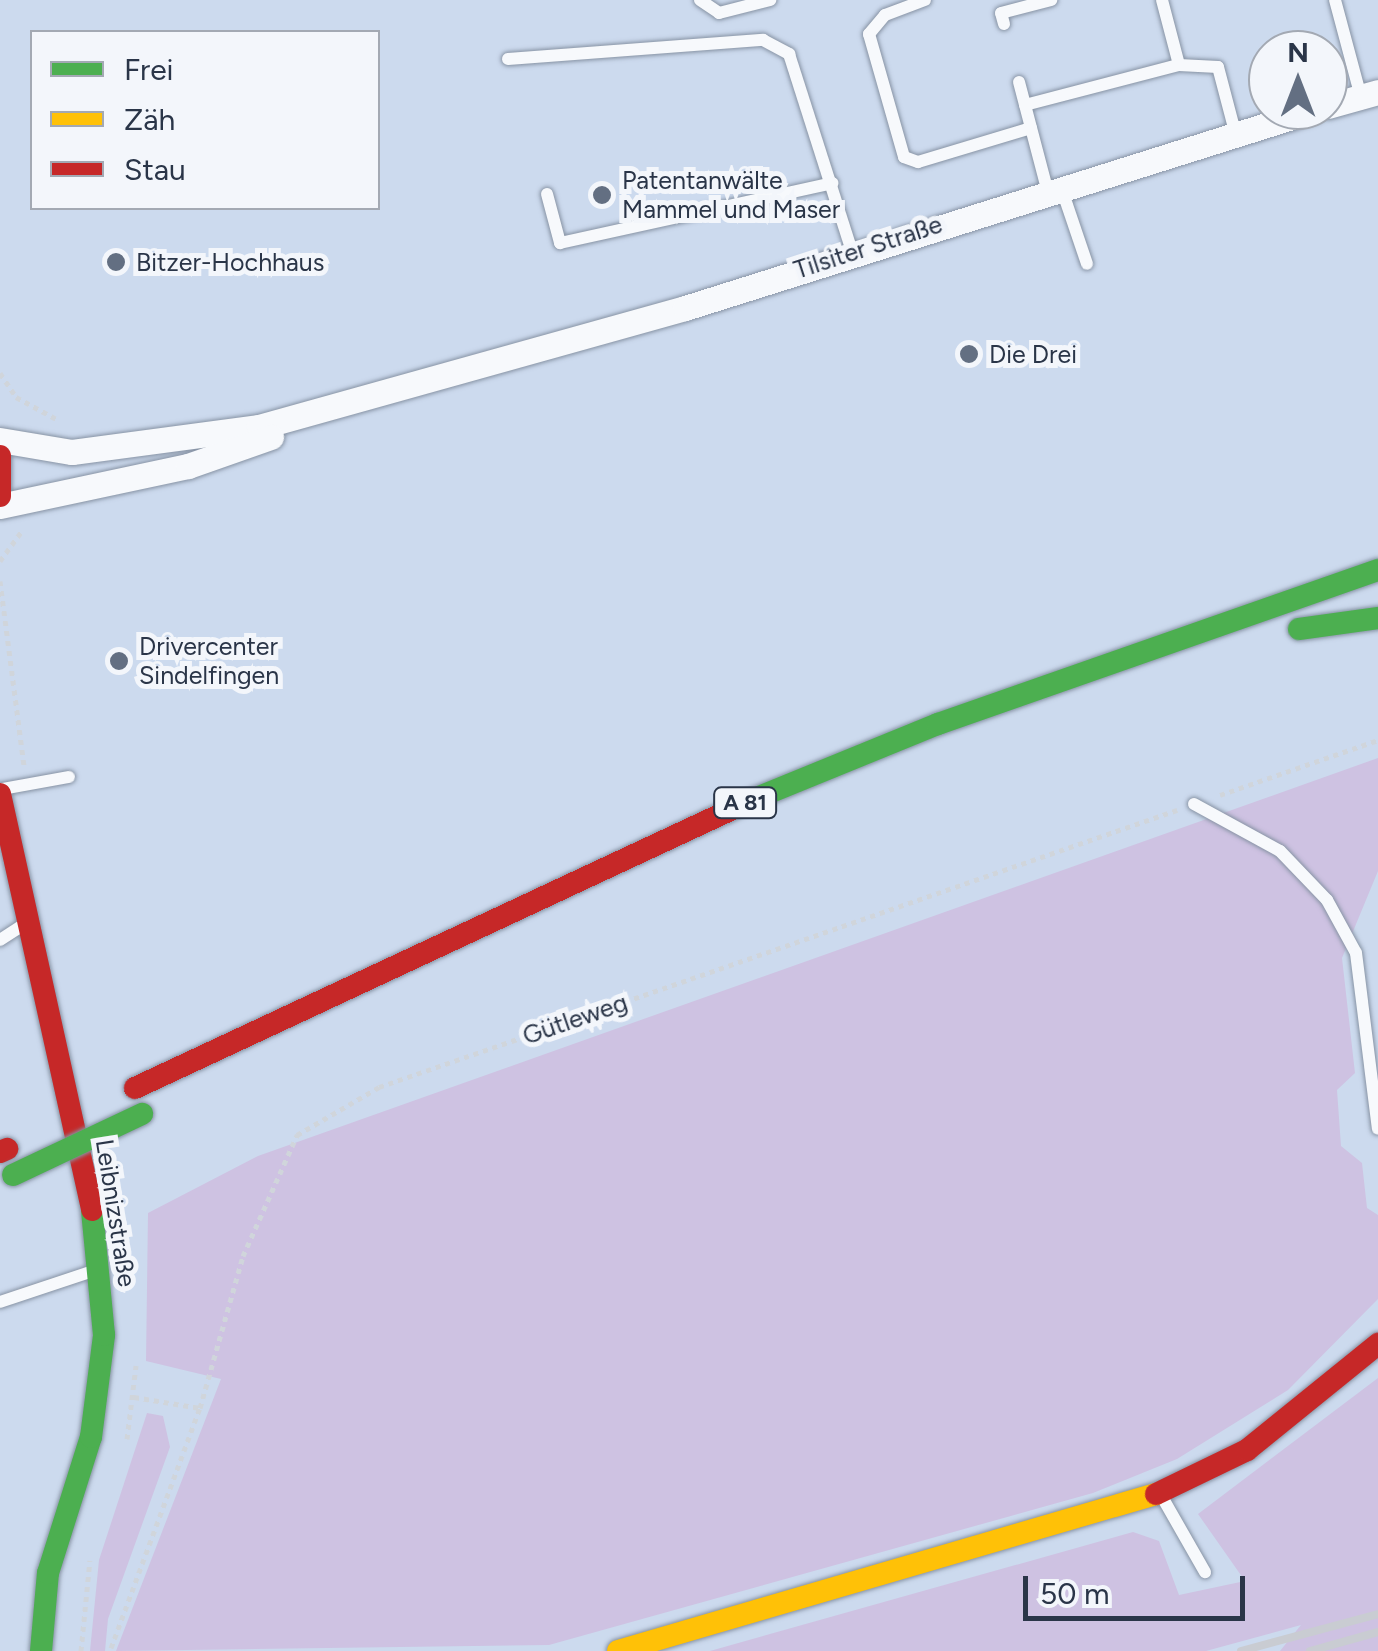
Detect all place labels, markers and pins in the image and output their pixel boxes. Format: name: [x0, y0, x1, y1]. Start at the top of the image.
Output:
place label: Patentanwälte Mammel und Maser: [622, 166, 840, 225]
marker: Patentanwälte Mammel und Maser: [591, 184, 613, 206]
place label: Bitzer-Hochhaus: [136, 247, 324, 277]
marker: Bitzer-Hochhaus: [105, 251, 127, 273]
place label: Die Drei: [989, 339, 1077, 369]
marker: Die Drei: [958, 343, 980, 365]
place label: Drivercenter Sindelfingen: [139, 632, 279, 691]
marker: Drivercenter Sindelfingen: [108, 650, 130, 672]

